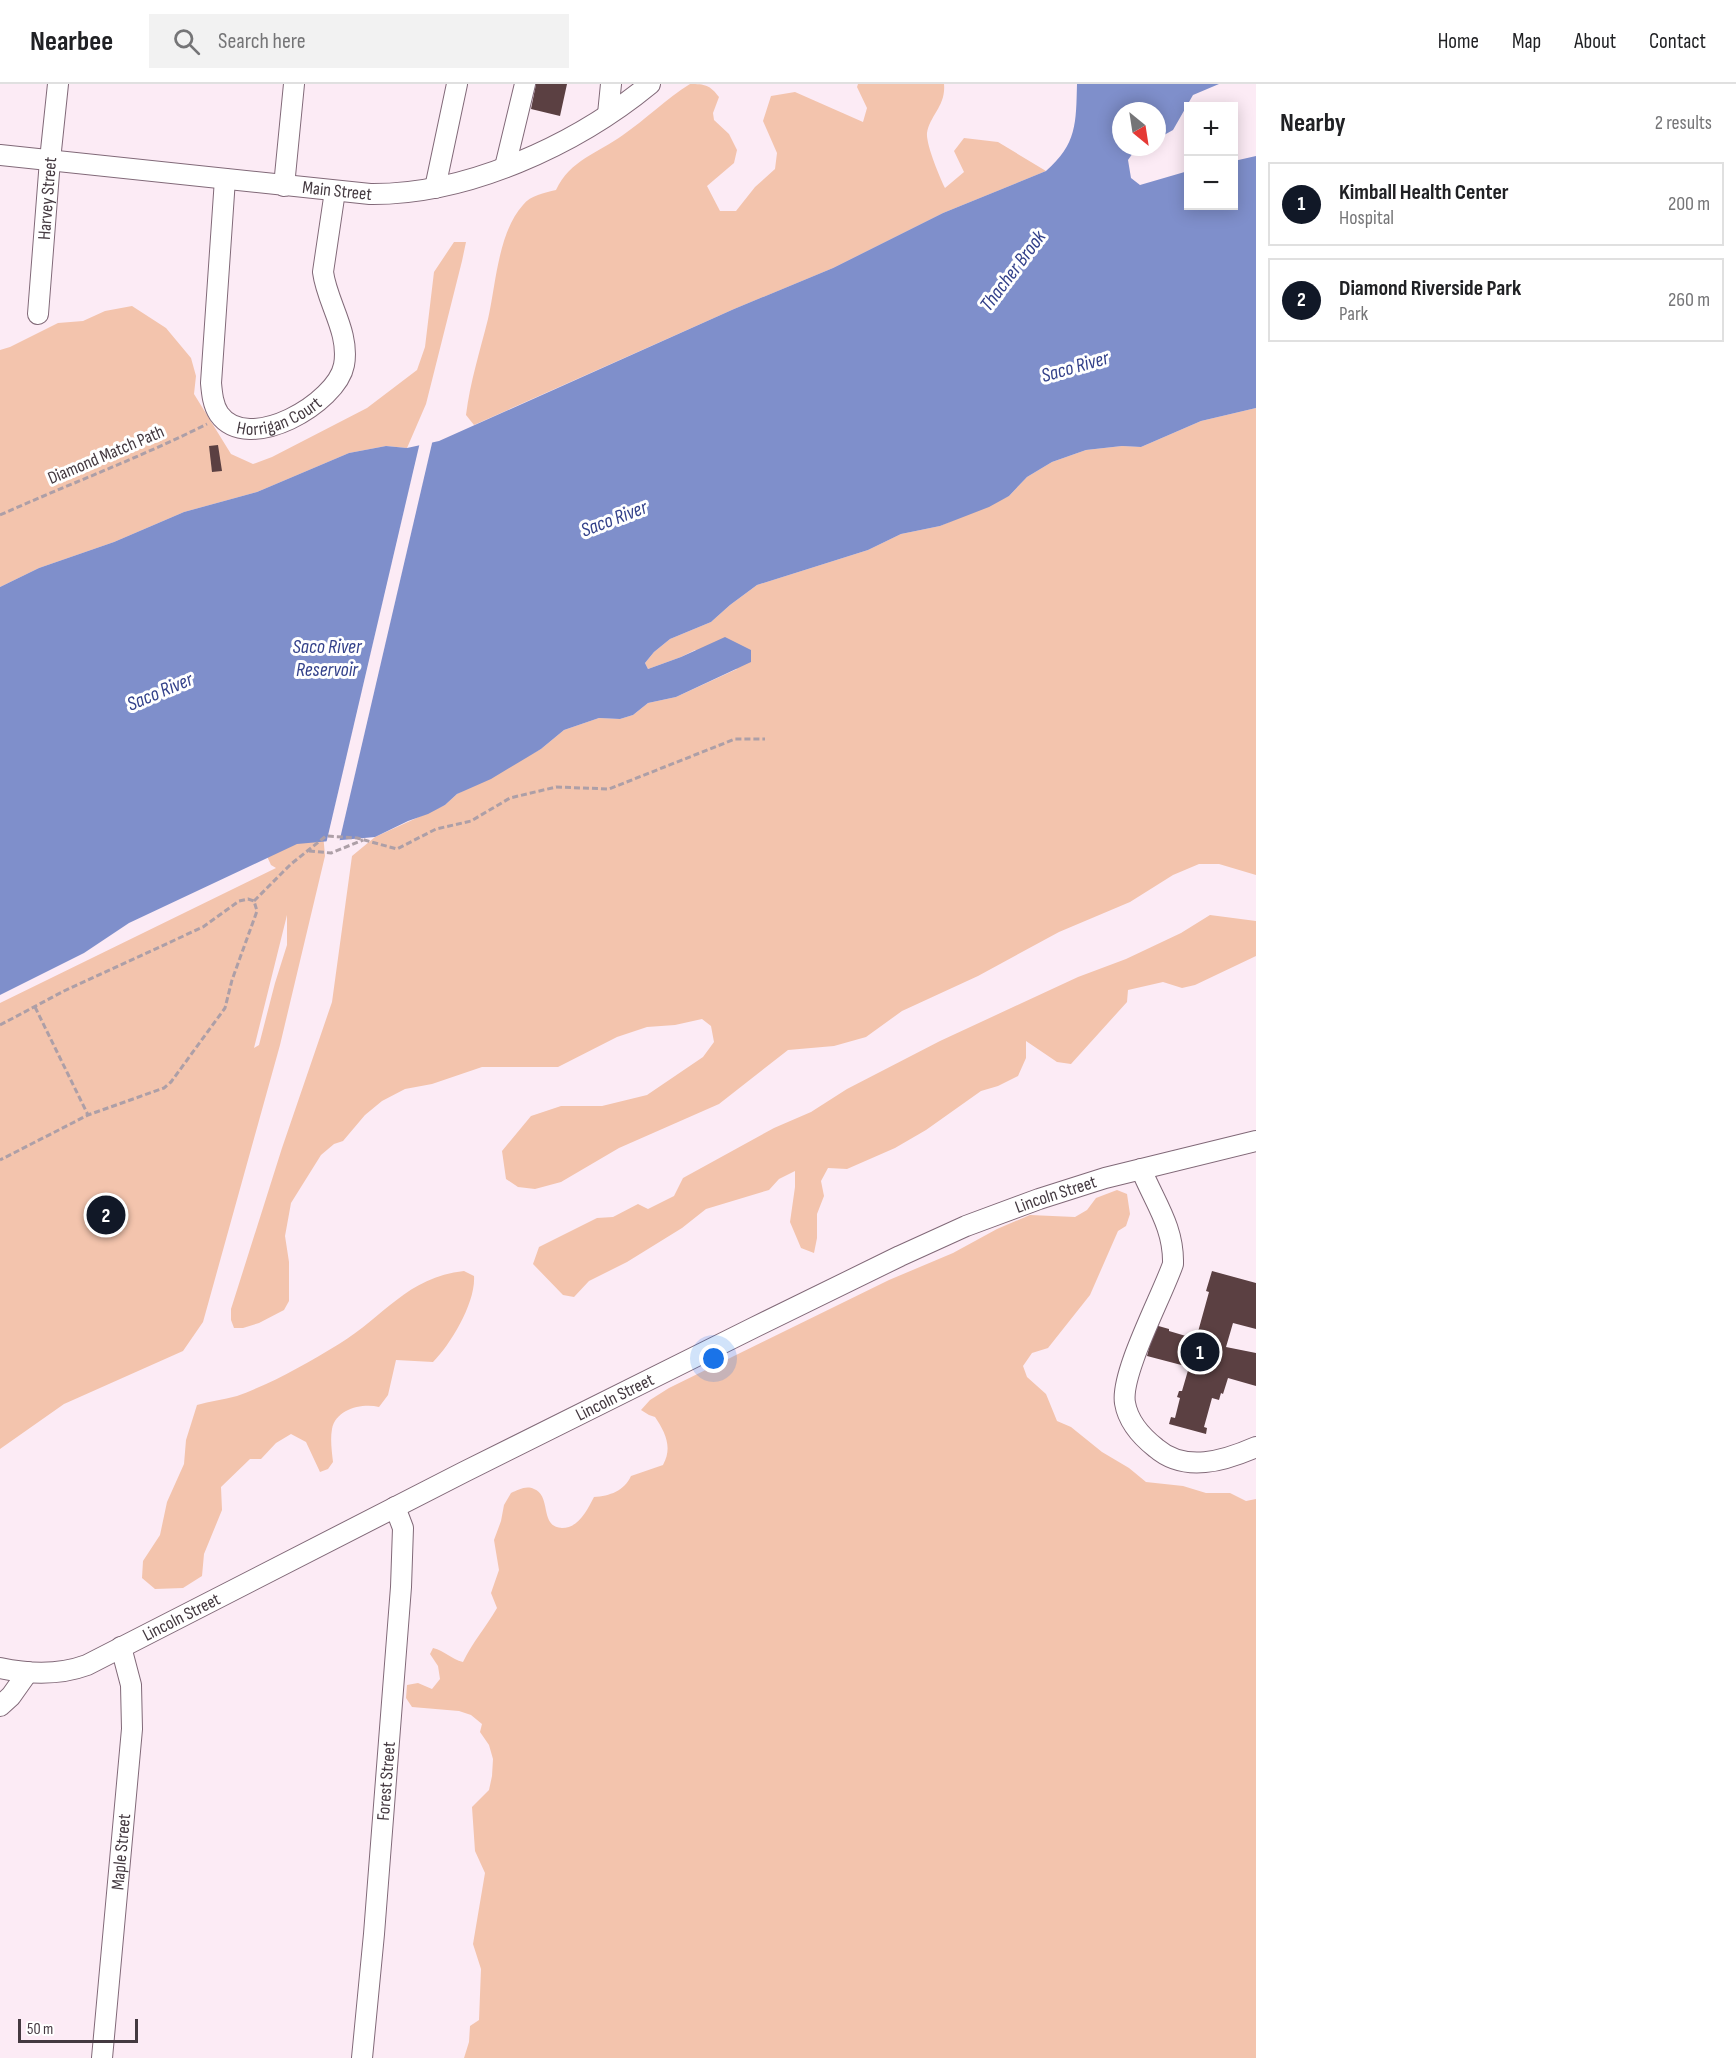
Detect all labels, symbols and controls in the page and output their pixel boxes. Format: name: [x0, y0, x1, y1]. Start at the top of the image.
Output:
search box: [149, 14, 569, 68]
text: Nearbee: [30, 25, 113, 58]
icon: search: [170, 25, 203, 58]
text: Search here: [218, 28, 306, 55]
text: Home: [1438, 29, 1479, 54]
text: Map: [1512, 29, 1541, 54]
text: About: [1574, 29, 1616, 54]
text: Contact: [1649, 29, 1706, 54]
north arrow: [1112, 102, 1166, 156]
map controls: [1184, 102, 1238, 210]
button: +: [1184, 102, 1238, 156]
text: Nearby: [1280, 108, 1346, 139]
text: 2 results: [1655, 111, 1712, 135]
street label: Harvey Street: [33, 155, 61, 241]
button: −: [1184, 156, 1238, 210]
street label: Main Street: [301, 176, 373, 205]
text: Kimball Health Center: [1339, 179, 1509, 206]
text: 1: [1298, 192, 1305, 216]
text: 200 m: [1668, 192, 1710, 216]
text: Hospital: [1339, 206, 1394, 230]
water label: Thacher Brook: [975, 225, 1051, 316]
text: Diamond Riverside Park: [1339, 275, 1521, 302]
text: 2: [1297, 288, 1306, 312]
text: 260 m: [1668, 288, 1710, 312]
text: Park: [1339, 302, 1368, 326]
water label: Saco River: [1038, 346, 1113, 388]
street label: Horrigan Court: [235, 392, 326, 440]
street label: Diamond Match Path: [45, 421, 167, 489]
water label: Saco River: [577, 495, 652, 543]
water label: Saco River Reservoir: [292, 635, 363, 682]
water label: Saco River: [124, 667, 198, 717]
street label: Lincoln Street: [1012, 1171, 1099, 1217]
pin: 2: [86, 1192, 126, 1238]
pin: 1: [1180, 1330, 1220, 1374]
your location: [699, 1344, 728, 1373]
street label: Lincoln Street: [572, 1368, 658, 1425]
street label: Lincoln Street: [139, 1588, 224, 1645]
street label: Forest Street: [372, 1740, 399, 1821]
street label: Maple Street: [107, 1812, 135, 1891]
scale bar: [18, 2016, 138, 2044]
text: 50 m: [27, 2020, 53, 2039]

